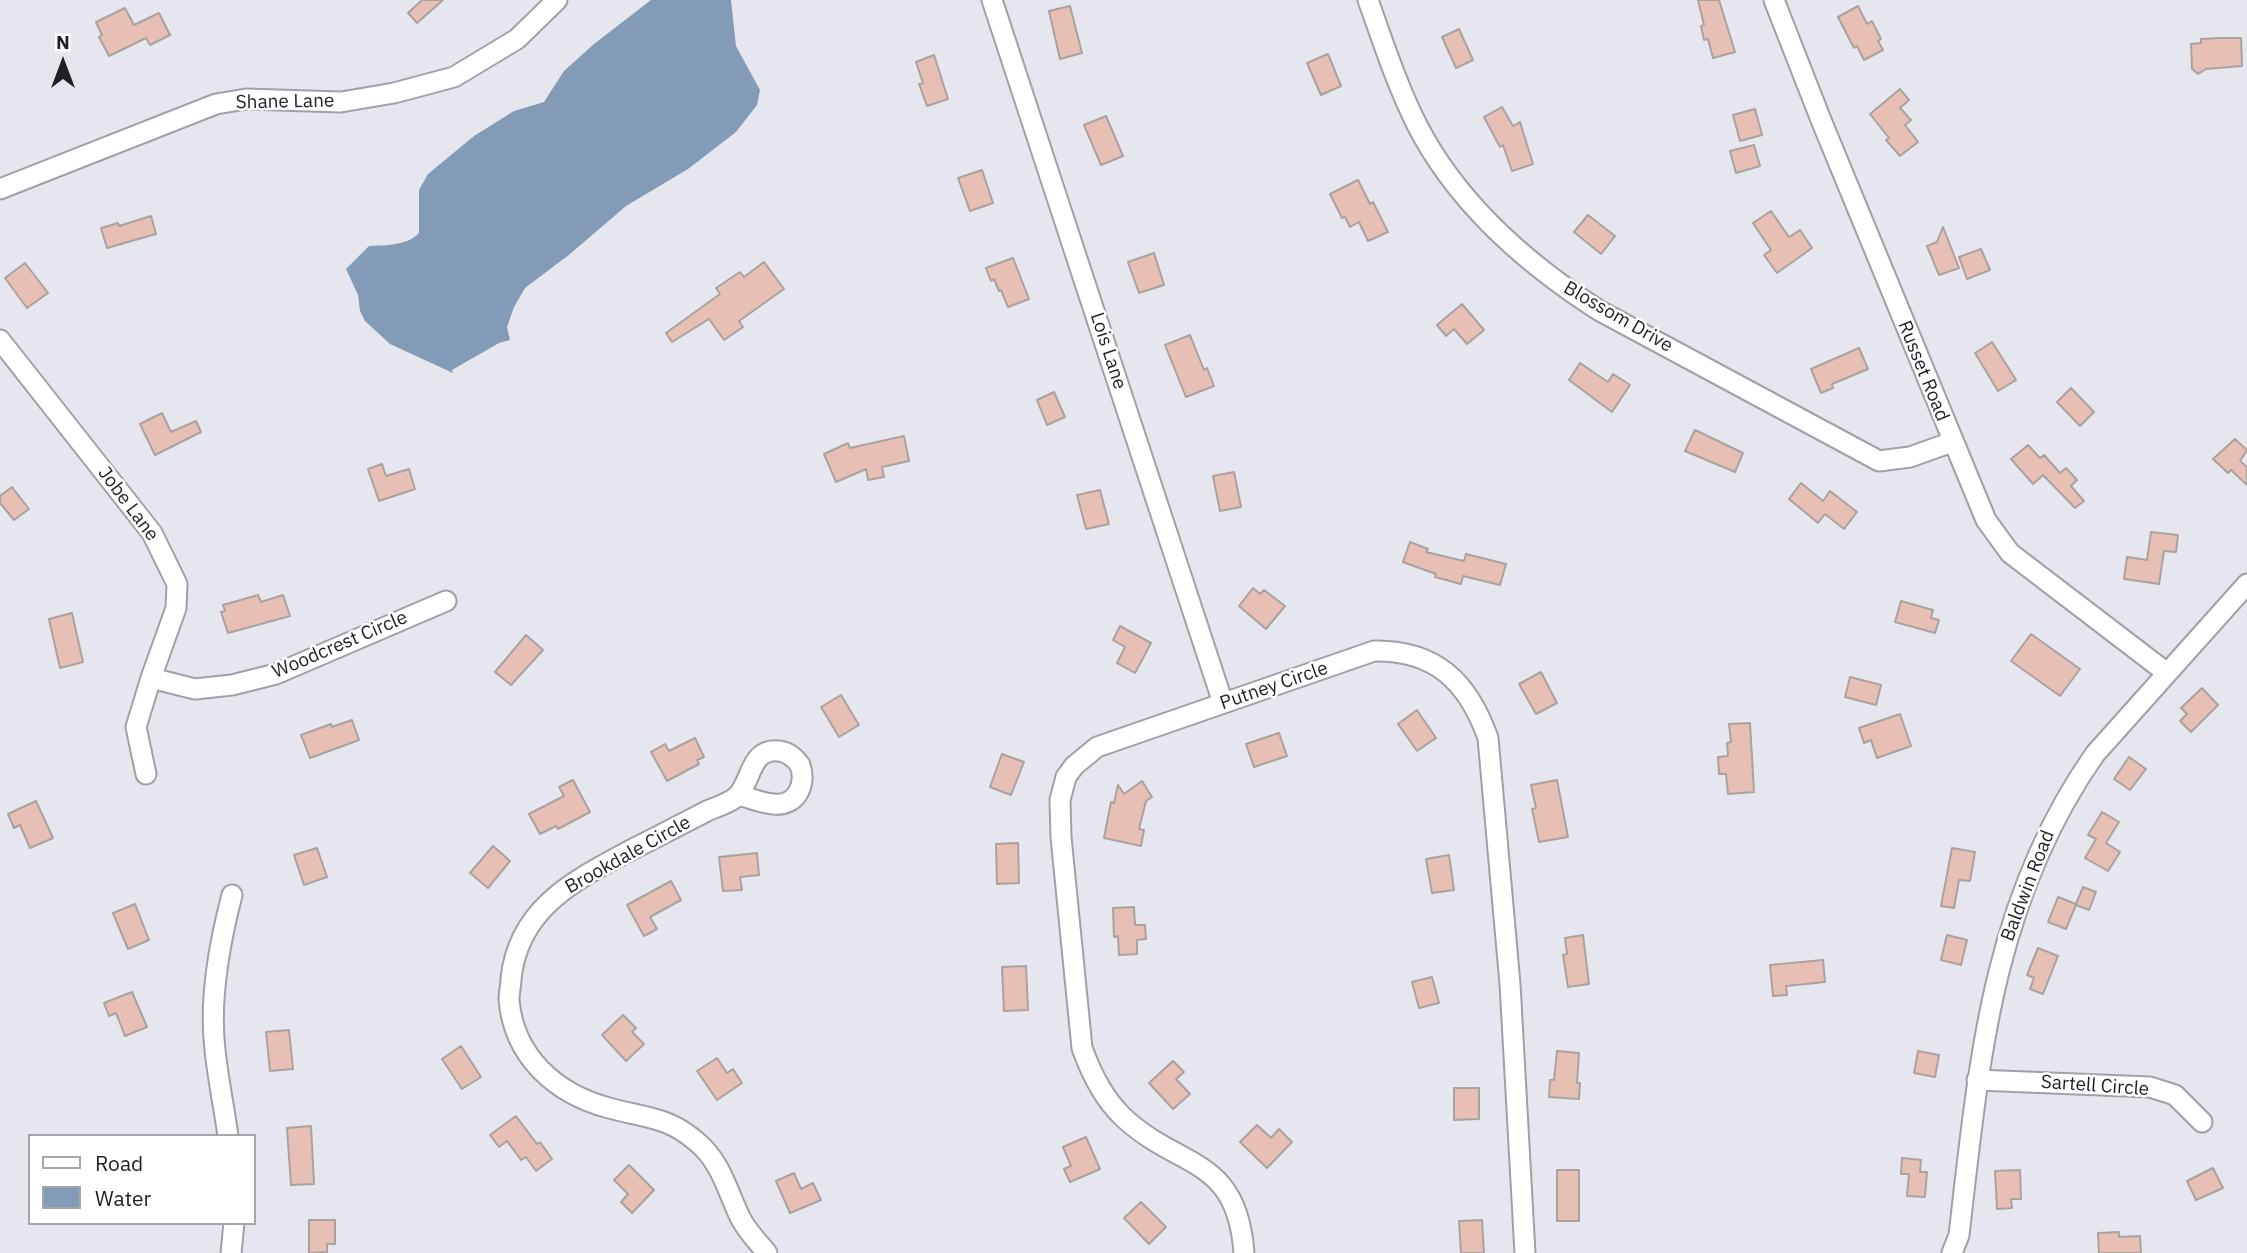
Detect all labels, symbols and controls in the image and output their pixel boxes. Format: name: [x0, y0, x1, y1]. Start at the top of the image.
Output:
north arrow: [28, 28, 98, 98]
text: N: [56, 30, 70, 54]
street label: Shane Lane: [236, 90, 334, 114]
street label: Blossom Drive: [1559, 277, 1677, 357]
street label: Lois Lane: [1085, 310, 1131, 392]
street label: Russet Road: [1892, 317, 1954, 425]
street label: Jobe Lane: [93, 462, 163, 546]
street label: Woodcrest Circle: [269, 606, 411, 684]
street label: Putney Circle: [1217, 657, 1331, 715]
street label: Brookdale Circle: [561, 811, 695, 899]
street label: Baldwin Road: [1996, 827, 2060, 945]
street label: Sartell Circle: [2040, 1071, 2150, 1101]
legend: [28, 1134, 256, 1225]
text: Road: [95, 1149, 143, 1177]
text: Water: [95, 1184, 151, 1212]

